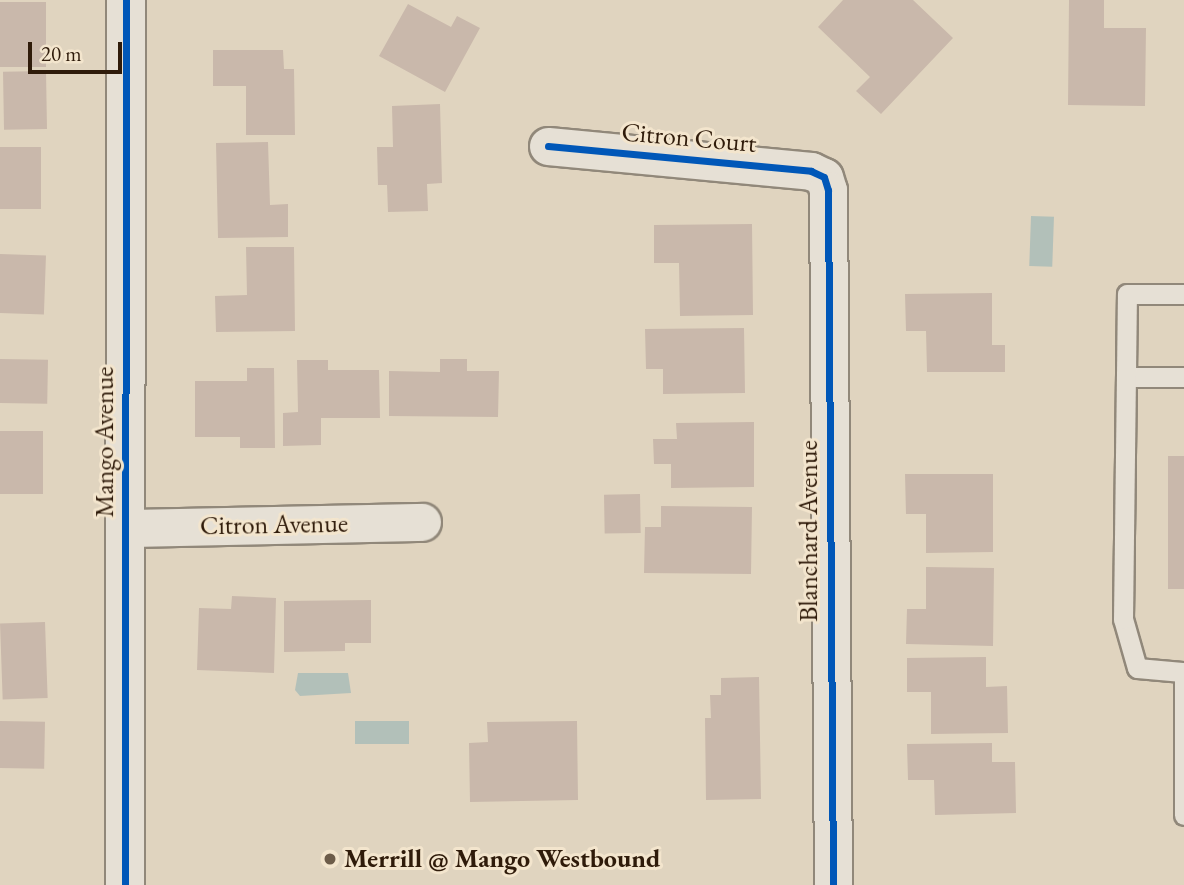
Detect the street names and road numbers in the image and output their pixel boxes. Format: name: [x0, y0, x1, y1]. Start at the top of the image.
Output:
street label: Citron Court: [620, 117, 758, 159]
street label: Mango Avenue: [89, 366, 121, 518]
street label: Blanchard Avenue: [793, 440, 825, 622]
street label: Citron Avenue: [200, 508, 348, 542]

